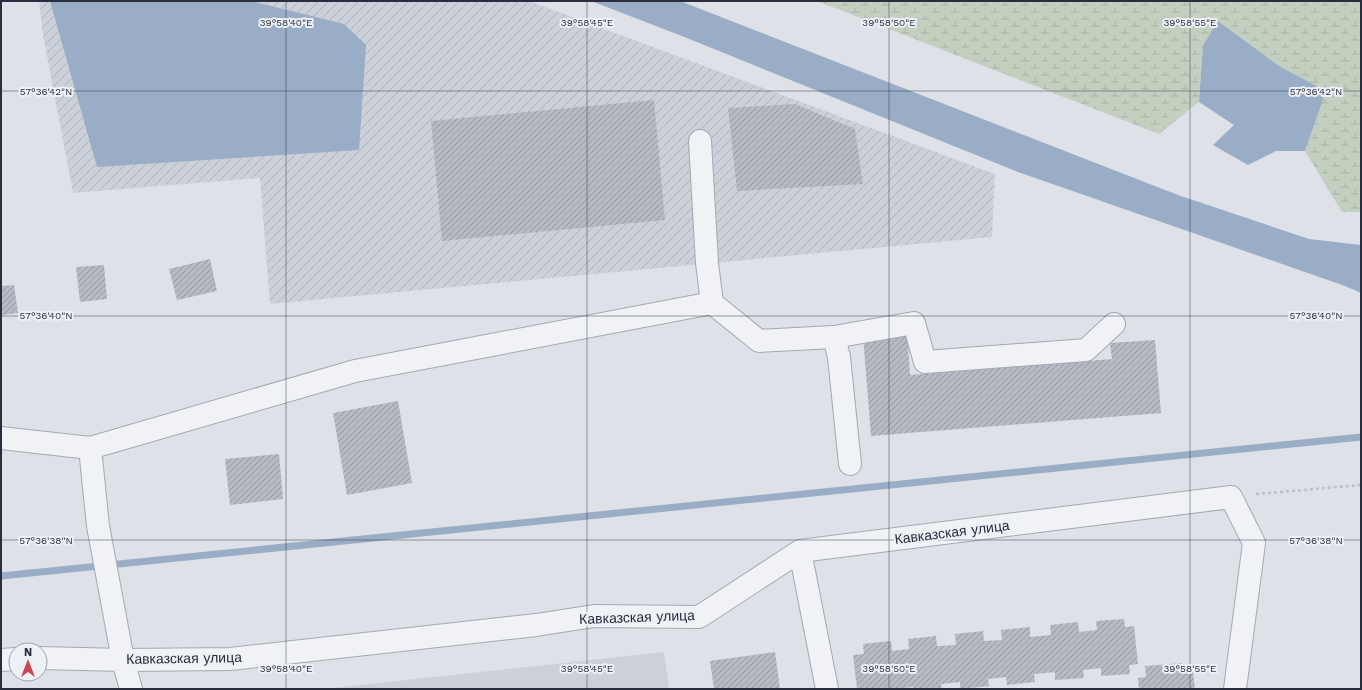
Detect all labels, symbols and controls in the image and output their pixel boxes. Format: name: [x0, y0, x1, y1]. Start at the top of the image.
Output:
text: 39°58'40"E: [260, 17, 312, 28]
text: 39°58'45"E: [561, 17, 613, 28]
text: 39°58'50"E: [862, 17, 916, 28]
text: 39°58'55"E: [1164, 17, 1216, 28]
text: 57°36'42"N: [20, 86, 72, 97]
text: 57°36'42"N: [1290, 86, 1342, 97]
text: 57°36'40"N: [19, 310, 73, 321]
text: 57°36'40"N: [1289, 310, 1343, 321]
street label: Кавказская улица: [894, 517, 1011, 547]
text: 57°36'38"N: [19, 535, 73, 546]
text: 57°36'38"N: [1289, 535, 1343, 546]
street label: Кавказская улица: [579, 607, 695, 627]
north arrow: [8, 642, 48, 682]
text: N: [24, 646, 32, 659]
street label: Кавказская улица: [126, 649, 242, 667]
text: 39°58'40"E: [260, 663, 312, 674]
text: 39°58'45"E: [561, 663, 613, 674]
text: 39°58'50"E: [862, 663, 916, 674]
text: 39°58'55"E: [1164, 663, 1216, 674]

